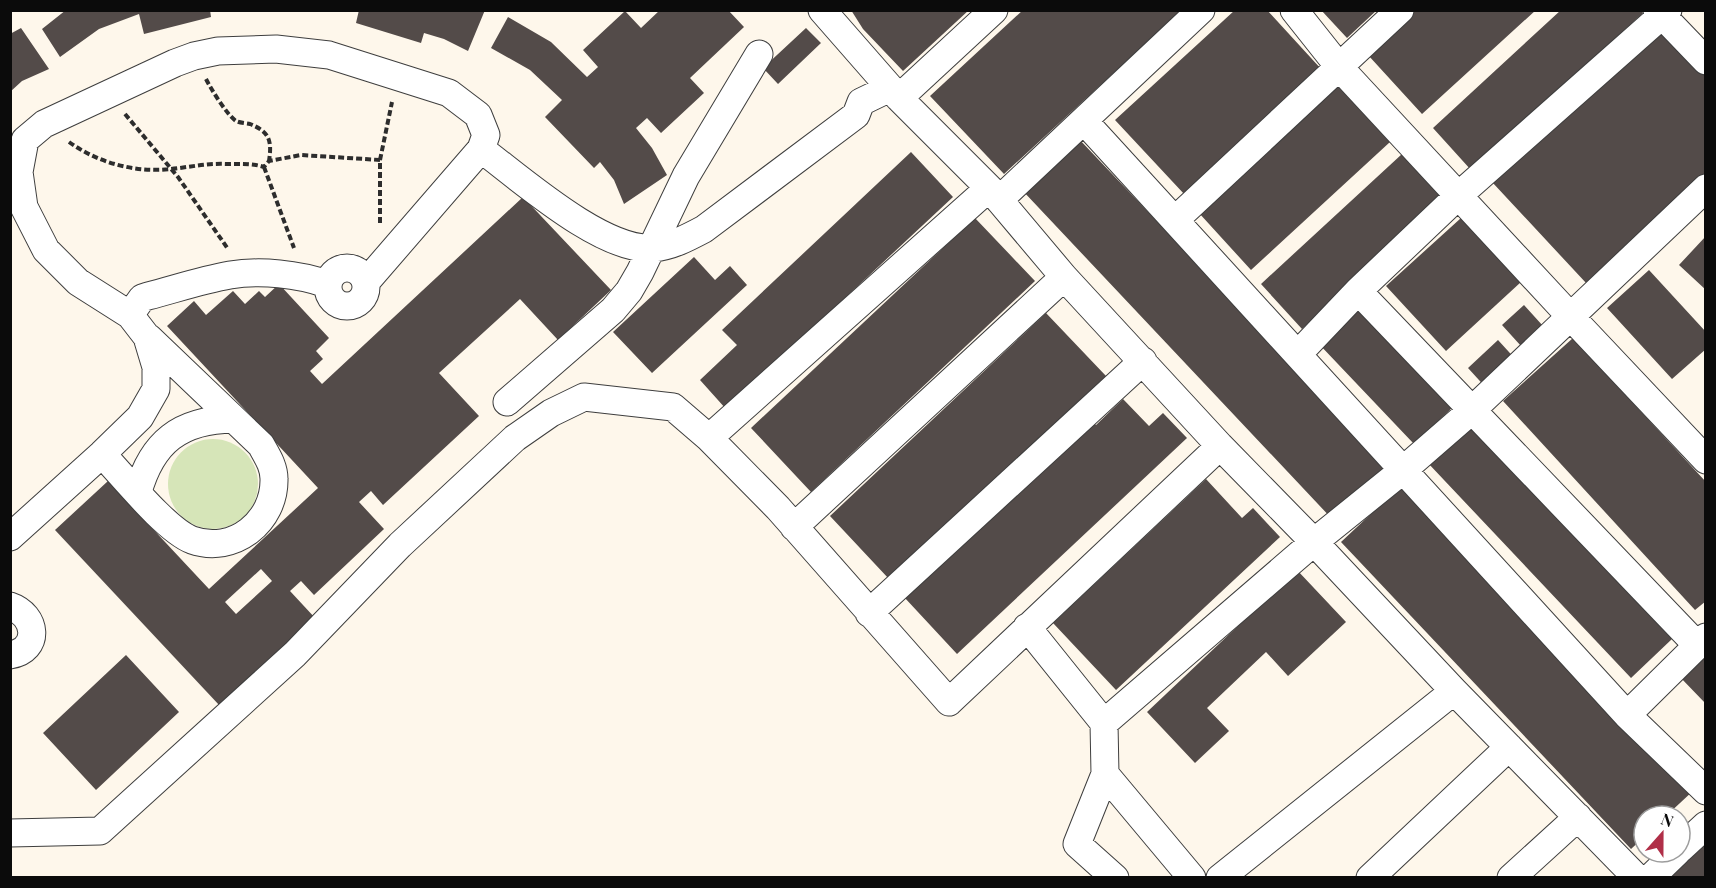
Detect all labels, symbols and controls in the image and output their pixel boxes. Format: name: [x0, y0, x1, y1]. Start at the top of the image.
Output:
north arrow: [1632, 804, 1692, 864]
text: N: [1658, 808, 1677, 832]

